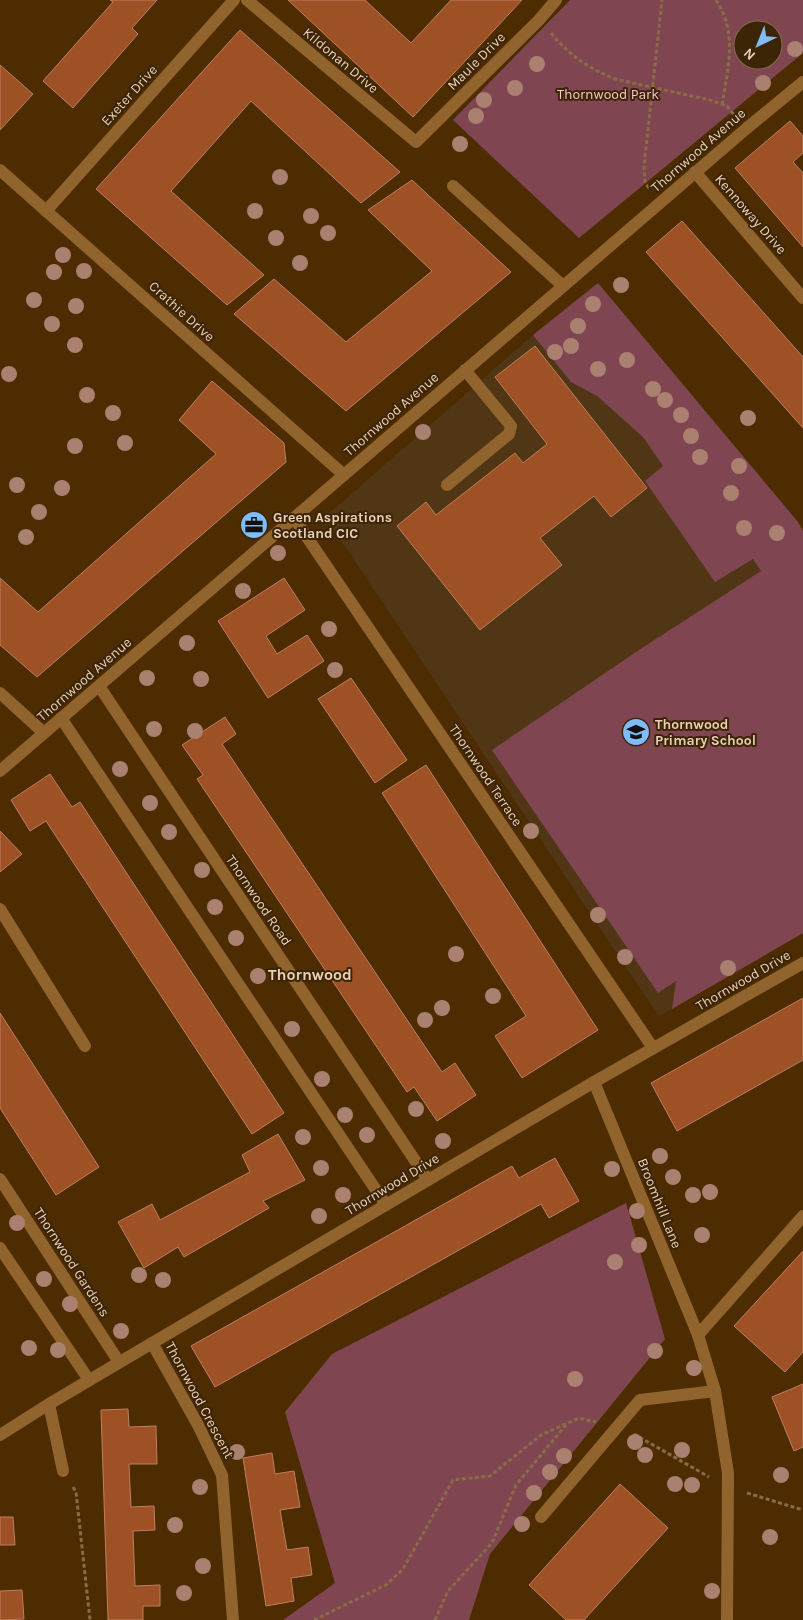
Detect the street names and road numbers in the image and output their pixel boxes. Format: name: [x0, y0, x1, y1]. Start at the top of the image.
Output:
street label: Kildonan Drive: [300, 24, 382, 97]
street label: Maule Drive: [444, 29, 509, 94]
street label: Exeter Drive: [98, 61, 161, 129]
street label: Thornwood Avenue: [648, 105, 749, 196]
street label: Kennoway Drive: [711, 171, 790, 258]
street label: Crathie Drive: [145, 277, 218, 345]
street label: Thornwood Avenue: [341, 369, 442, 460]
street label: Thornwood Avenue: [34, 634, 135, 725]
street label: Thornwood Terrace: [445, 721, 526, 829]
street label: Thornwood Road: [222, 852, 295, 949]
street label: Thornwood Drive: [693, 946, 794, 1014]
street label: Thornwood Drive: [342, 1150, 442, 1219]
street label: Broomhill Lane: [634, 1156, 685, 1251]
street label: Thornwood Gardens: [30, 1204, 113, 1320]
street label: Thornwood Crescent: [162, 1339, 238, 1462]

